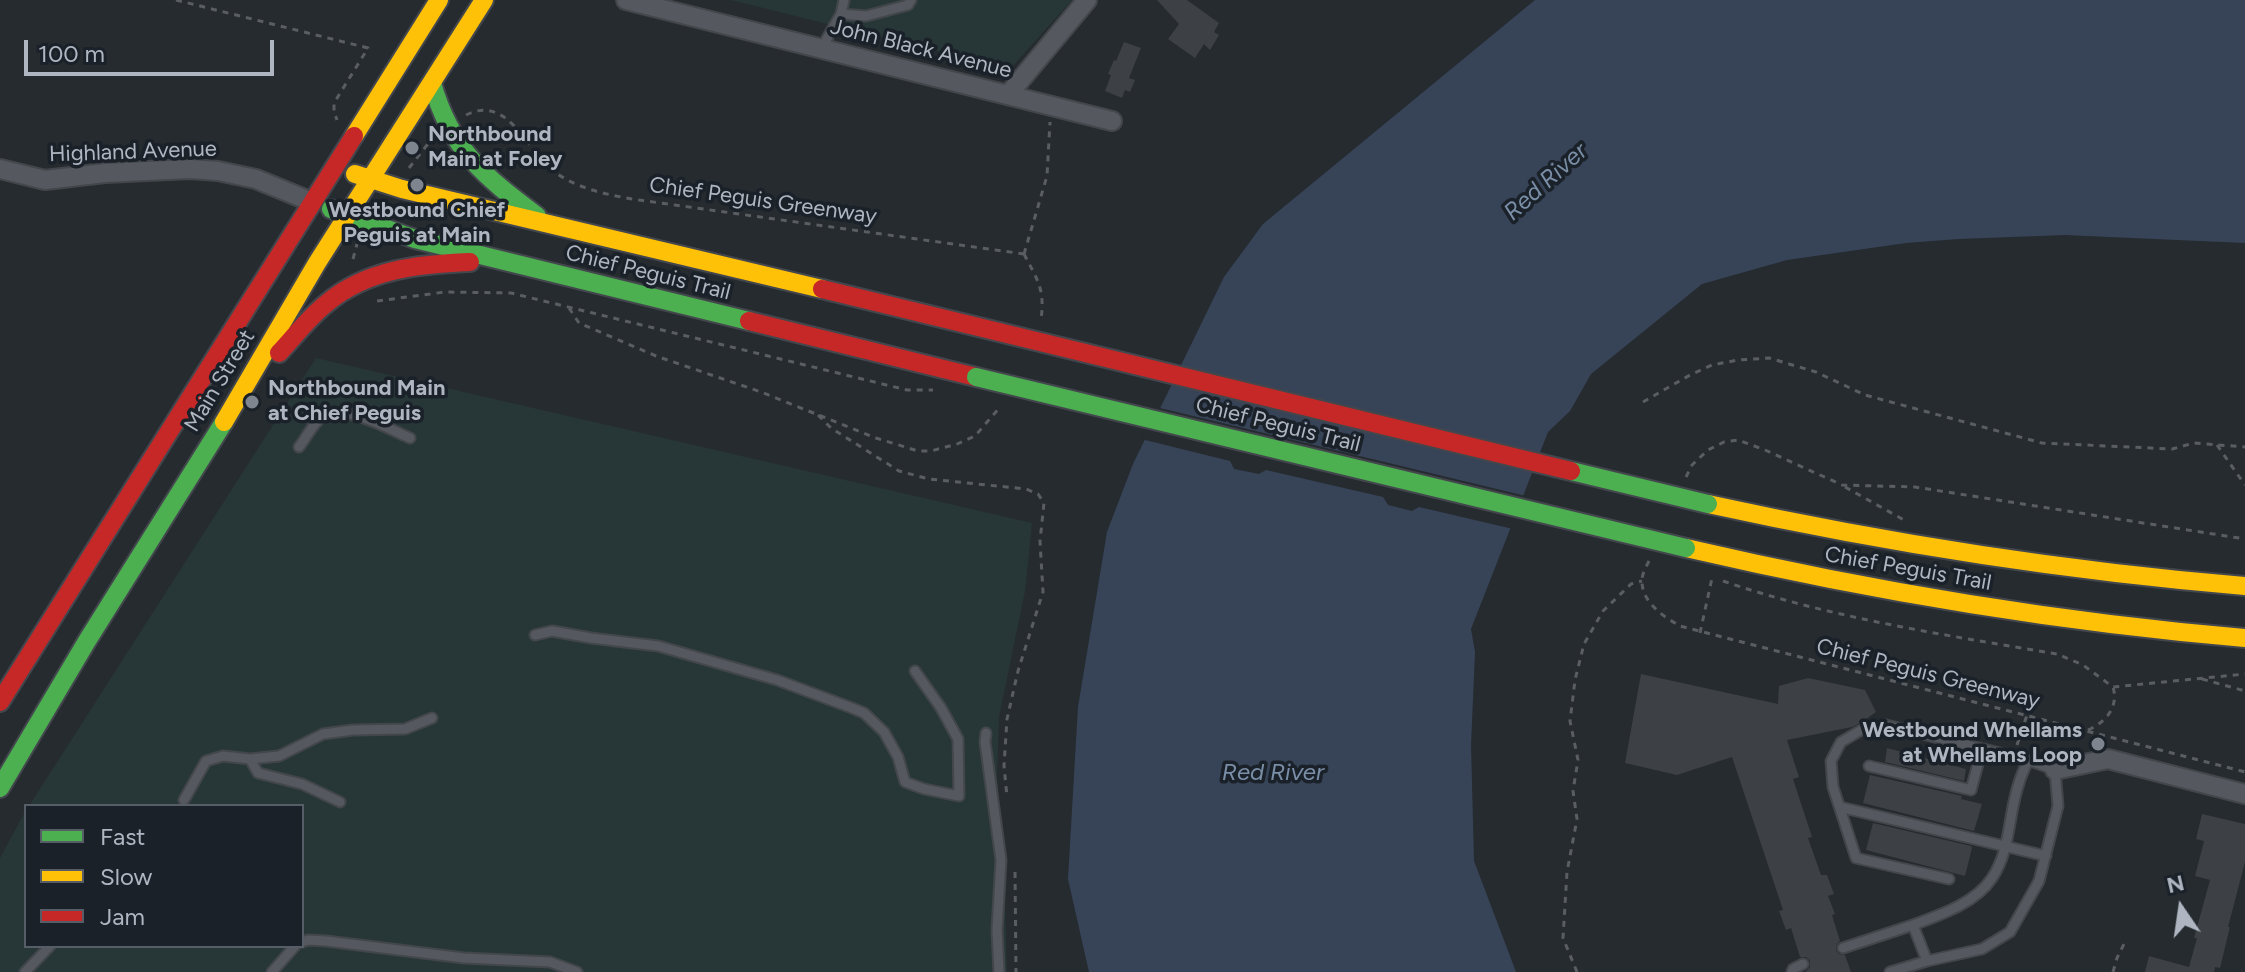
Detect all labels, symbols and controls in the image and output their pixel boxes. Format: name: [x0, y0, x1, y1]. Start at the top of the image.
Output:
street label: John Black Avenue: [828, 14, 1014, 84]
scale bar: [28, 24, 278, 74]
text: 100 m: [38, 39, 105, 68]
place label: Northbound Main at Foley: [428, 122, 562, 174]
street label: Highland Avenue: [49, 136, 217, 168]
water label: Red River: [1498, 137, 1594, 227]
marker: Northbound Main at Foley: [403, 139, 421, 157]
street label: Chief Peguis Greenway: [648, 172, 878, 230]
marker: Westbound Chief Peguis at Main: [408, 176, 426, 194]
place label: Westbound Chief Peguis at Main: [329, 198, 505, 250]
street label: Chief Peguis Trail: [563, 240, 733, 306]
street label: Main Street: [179, 325, 261, 437]
place label: Northbound Main at Chief Peguis: [268, 376, 446, 428]
street label: Chief Peguis Trail: [1193, 392, 1363, 458]
marker: Northbound Main at Chief Peguis: [243, 393, 261, 411]
street label: Chief Peguis Trail: [1822, 541, 1994, 597]
street label: Chief Peguis Greenway: [1814, 633, 2042, 715]
place label: Westbound Whellams at Whellams Loop: [1862, 718, 2082, 770]
marker: Westbound Whellams at Whellams Loop: [2089, 735, 2107, 753]
water label: Red River: [1222, 759, 1324, 787]
legend: [24, 804, 304, 948]
text: Fast: [100, 822, 145, 851]
text: Slow: [100, 862, 152, 891]
north arrow: [2141, 868, 2221, 948]
text: N: [2164, 869, 2187, 899]
text: Jam: [100, 902, 145, 931]

